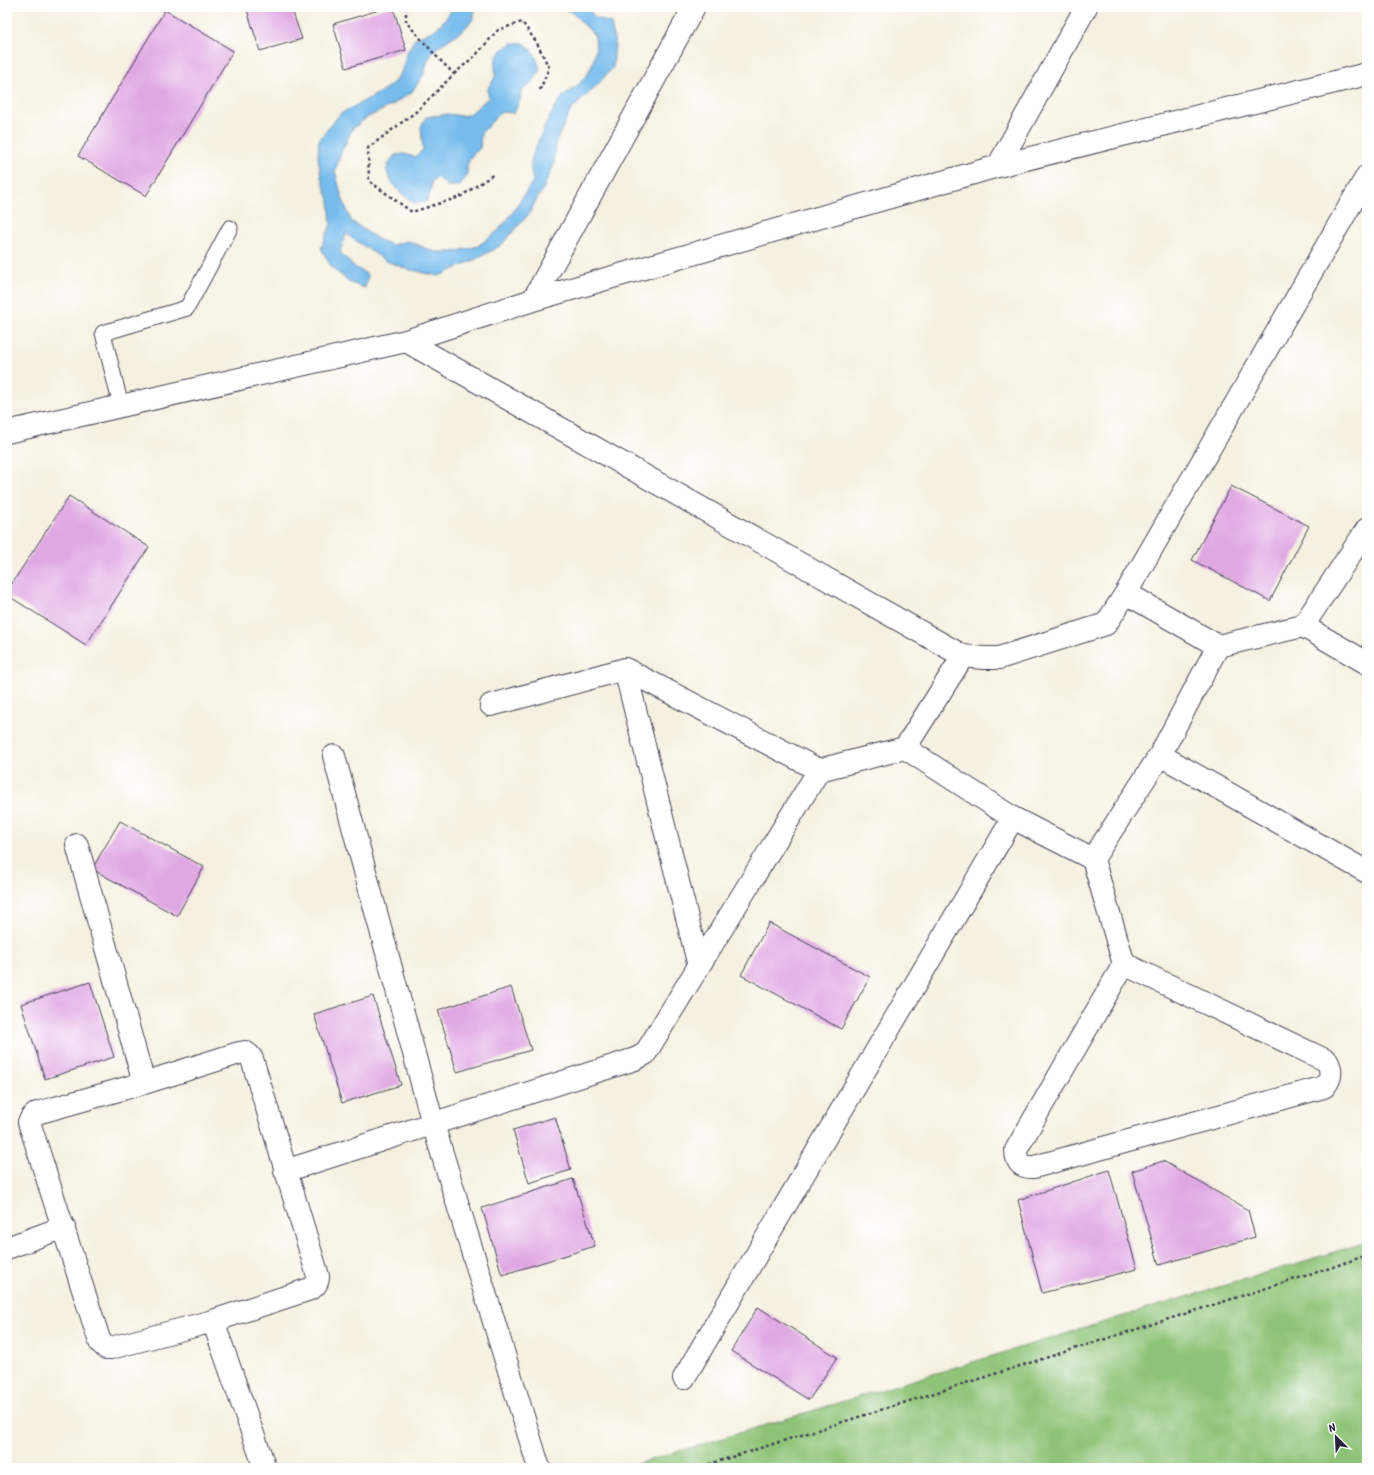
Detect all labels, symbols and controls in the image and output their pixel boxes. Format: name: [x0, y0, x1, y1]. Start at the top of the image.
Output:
north arrow: [1316, 1417, 1356, 1457]
text: N: [1326, 1419, 1339, 1438]

